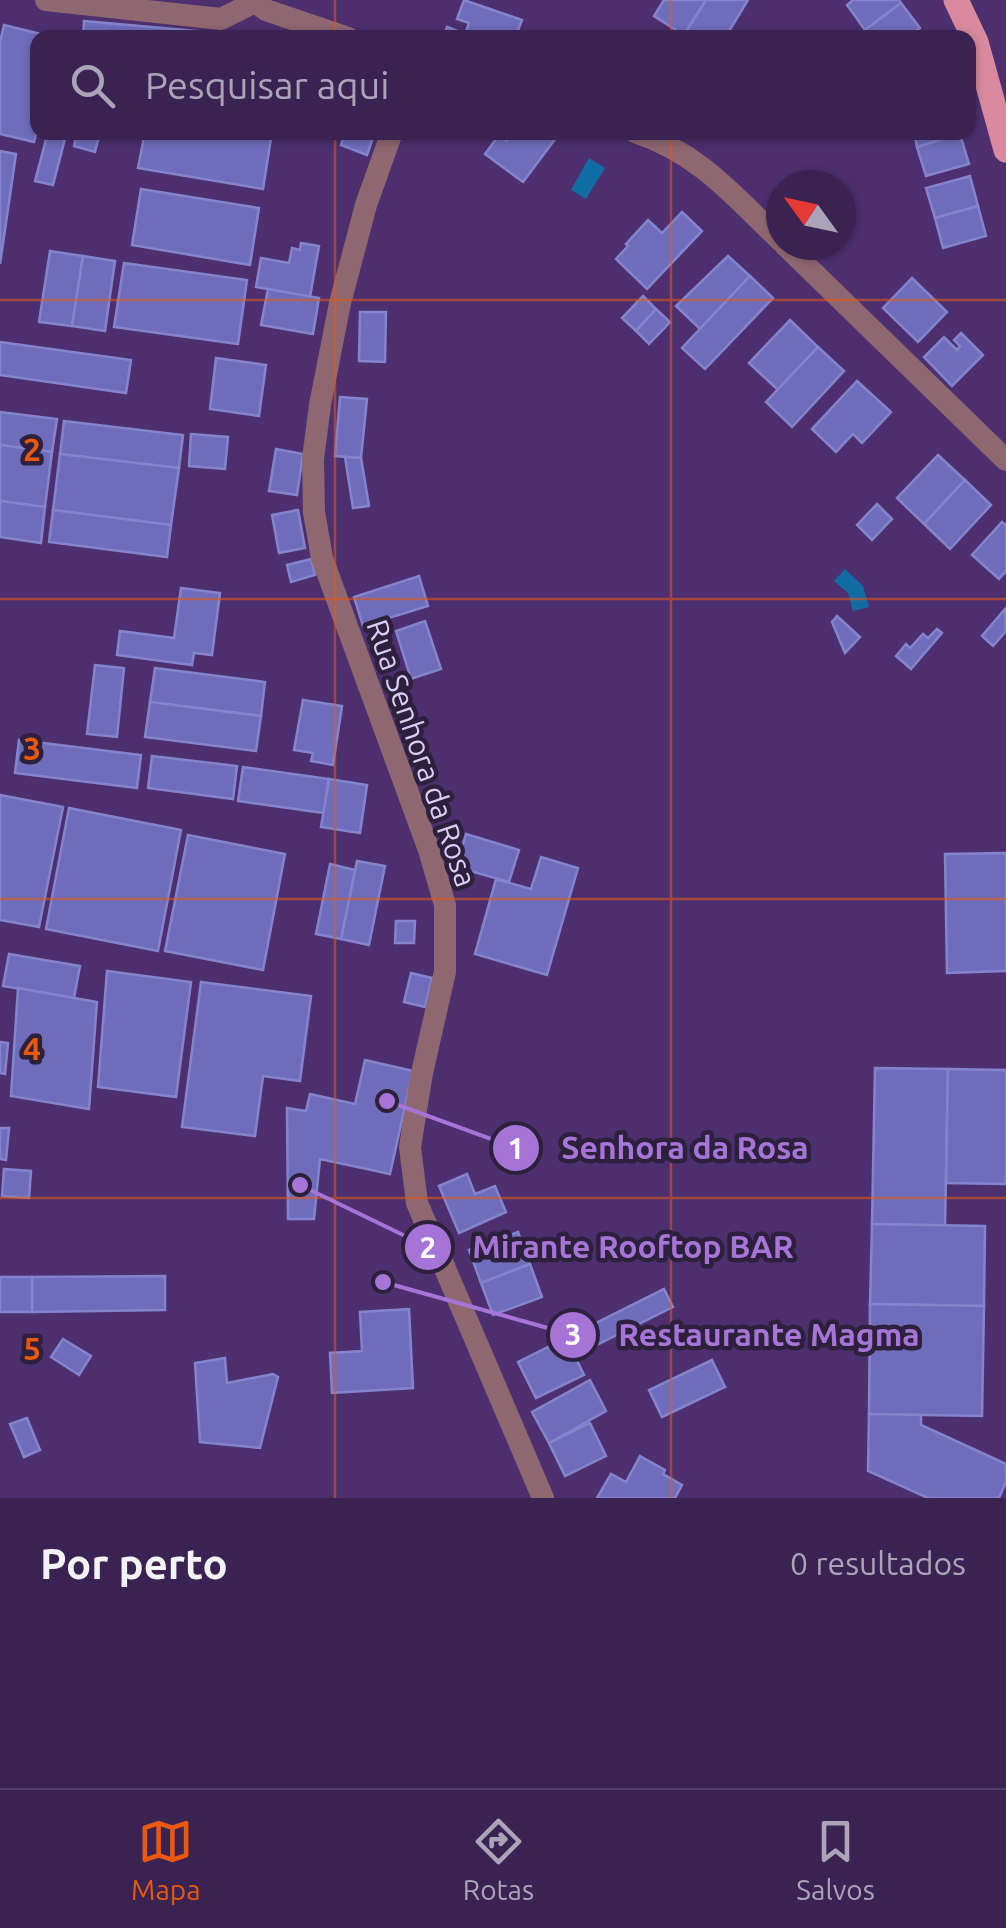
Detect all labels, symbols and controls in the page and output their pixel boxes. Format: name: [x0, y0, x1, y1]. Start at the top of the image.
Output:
search box: [30, 30, 976, 140]
icon: search: [65, 58, 120, 113]
text: Pesquisar aqui: [145, 64, 389, 106]
north arrow: [766, 170, 856, 260]
text: 2: [23, 431, 41, 467]
street label: Rua Senhora da Rosa: [360, 615, 484, 891]
text: 3: [23, 730, 41, 766]
text: 4: [23, 1030, 41, 1066]
callout: Senhora da Rosa: [491, 1117, 828, 1179]
text: Senhora da Rosa: [561, 1129, 809, 1165]
text: 1: [508, 1131, 524, 1165]
callout: Mirante Rooftop BAR: [403, 1216, 814, 1278]
text: Mirante Rooftop BAR: [472, 1228, 794, 1264]
text: 2: [420, 1230, 436, 1264]
callout: Restaurante Magma: [548, 1304, 939, 1366]
text: Restaurante Magma: [618, 1316, 920, 1352]
text: 3: [565, 1317, 581, 1351]
text: 5: [23, 1330, 41, 1366]
text: Por perto: [40, 1540, 228, 1587]
text: 0 resultados: [790, 1545, 966, 1581]
tab: Mapa: [131, 1814, 201, 1905]
tab: Rotas: [463, 1814, 534, 1905]
tab: Salvos: [796, 1814, 875, 1905]

